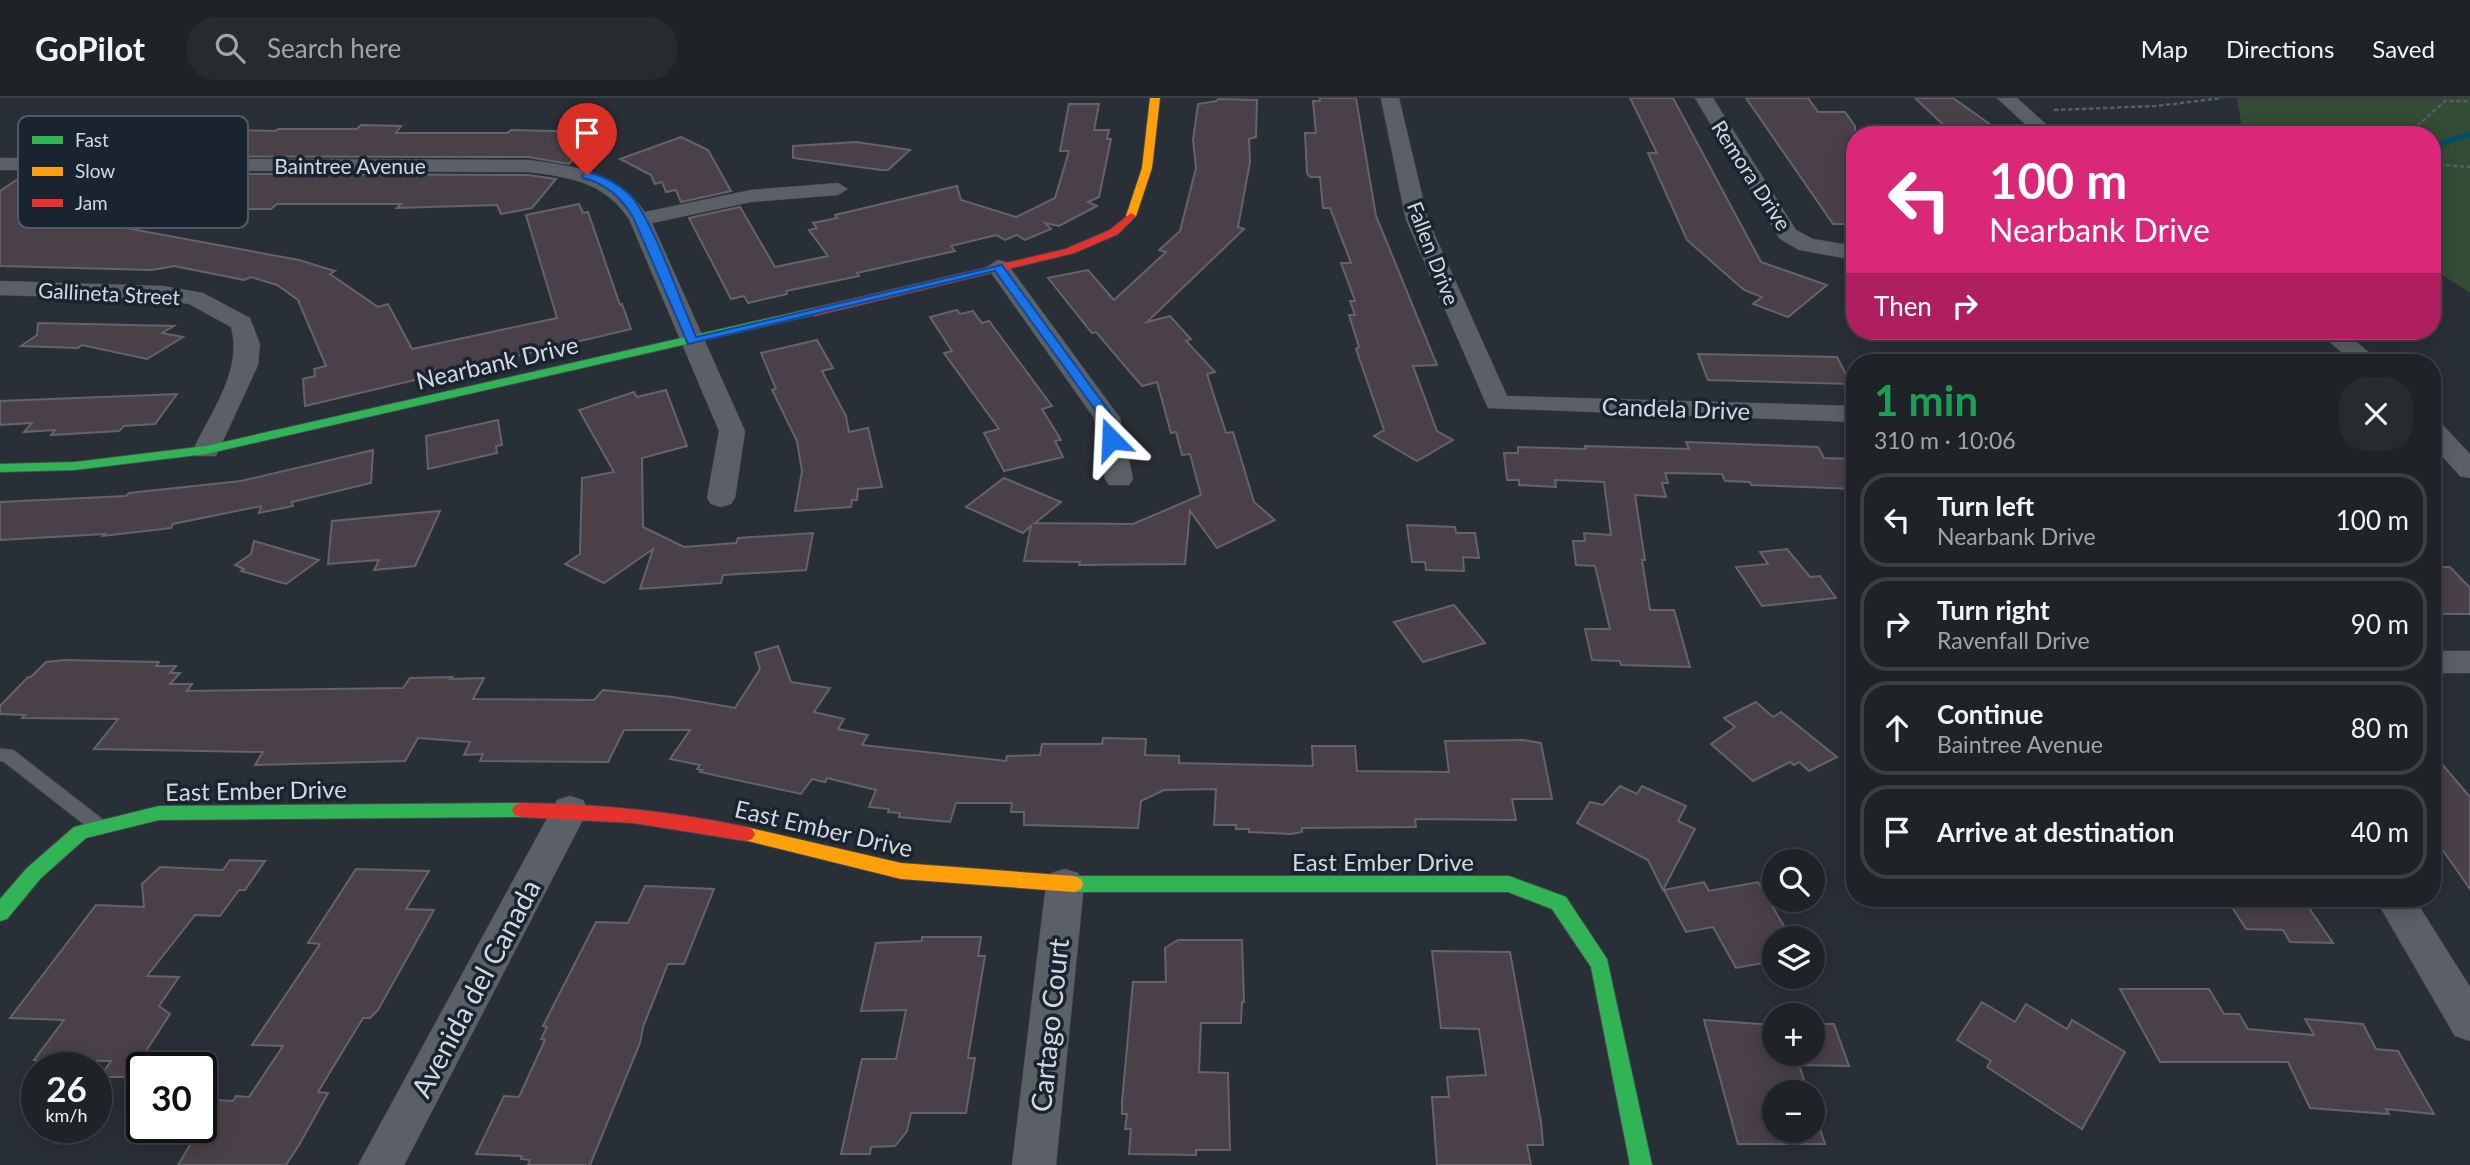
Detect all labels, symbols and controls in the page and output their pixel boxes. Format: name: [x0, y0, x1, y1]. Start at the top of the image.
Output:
search box: [187, 17, 677, 80]
text: GoPilot: [35, 28, 145, 68]
icon: search: [211, 29, 249, 67]
text: Search here: [267, 32, 401, 64]
text: Map: [2141, 34, 2188, 63]
text: Directions: [2226, 34, 2334, 63]
text: Saved: [2372, 34, 2435, 63]
pin: [557, 103, 617, 175]
icon: arrive: [568, 114, 606, 152]
street label: Remora Drive: [1707, 115, 1797, 235]
legend: [18, 116, 248, 228]
text: Fast: [75, 128, 109, 151]
text: 100 m: [1989, 151, 2127, 209]
street label: Baintree Avenue: [274, 153, 426, 178]
icon: left: [1874, 154, 1965, 245]
text: Slow: [75, 159, 115, 182]
text: Jam: [75, 191, 108, 214]
street label: Fallen Drive: [1403, 198, 1465, 308]
text: Nearbank Drive: [1989, 210, 2210, 249]
street label: Gallineta Street: [37, 277, 181, 309]
icon: right: [1946, 287, 1984, 325]
text: Then: [1874, 290, 1932, 322]
street label: Nearbank Drive: [413, 329, 581, 395]
text: 1 min: [1874, 375, 1978, 425]
button: close: [2339, 377, 2413, 451]
street label: Candela Drive: [1601, 391, 1751, 425]
position arrow: [1074, 402, 1148, 476]
text: 310 m · 10:06: [1874, 426, 2016, 454]
text: Turn left: [1937, 490, 2034, 522]
icon: left: [1878, 501, 1916, 539]
text: 100 m: [2336, 504, 2409, 536]
text: Nearbank Drive: [1937, 522, 2096, 550]
text: Turn right: [1937, 594, 2050, 626]
icon: right: [1878, 605, 1916, 643]
text: 90 m: [2351, 608, 2409, 640]
text: Ravenfall Drive: [1937, 626, 2090, 654]
text: Continue: [1937, 698, 2043, 730]
icon: ahead: [1878, 709, 1916, 747]
text: 80 m: [2351, 712, 2409, 744]
text: Baintree Avenue: [1937, 730, 2103, 758]
street label: East Ember Drive: [165, 774, 347, 806]
street label: East Ember Drive: [732, 793, 916, 863]
icon: arrive: [1878, 813, 1916, 851]
text: Arrive at destination: [1937, 816, 2174, 848]
text: 40 m: [2351, 816, 2409, 848]
street label: East Ember Drive: [1292, 847, 1474, 876]
map controls: [1762, 849, 1825, 1143]
button: search: [1762, 849, 1825, 912]
street label: Avenida del Canada: [403, 873, 547, 1103]
button: layers: [1762, 926, 1825, 989]
street label: Cartago Court: [1023, 937, 1075, 1113]
button: +: [1762, 1003, 1825, 1066]
speed limit sign: 30: [126, 1052, 217, 1143]
text: 26: [46, 1067, 87, 1109]
button: −: [1762, 1080, 1825, 1143]
text: km/h: [45, 1104, 88, 1126]

